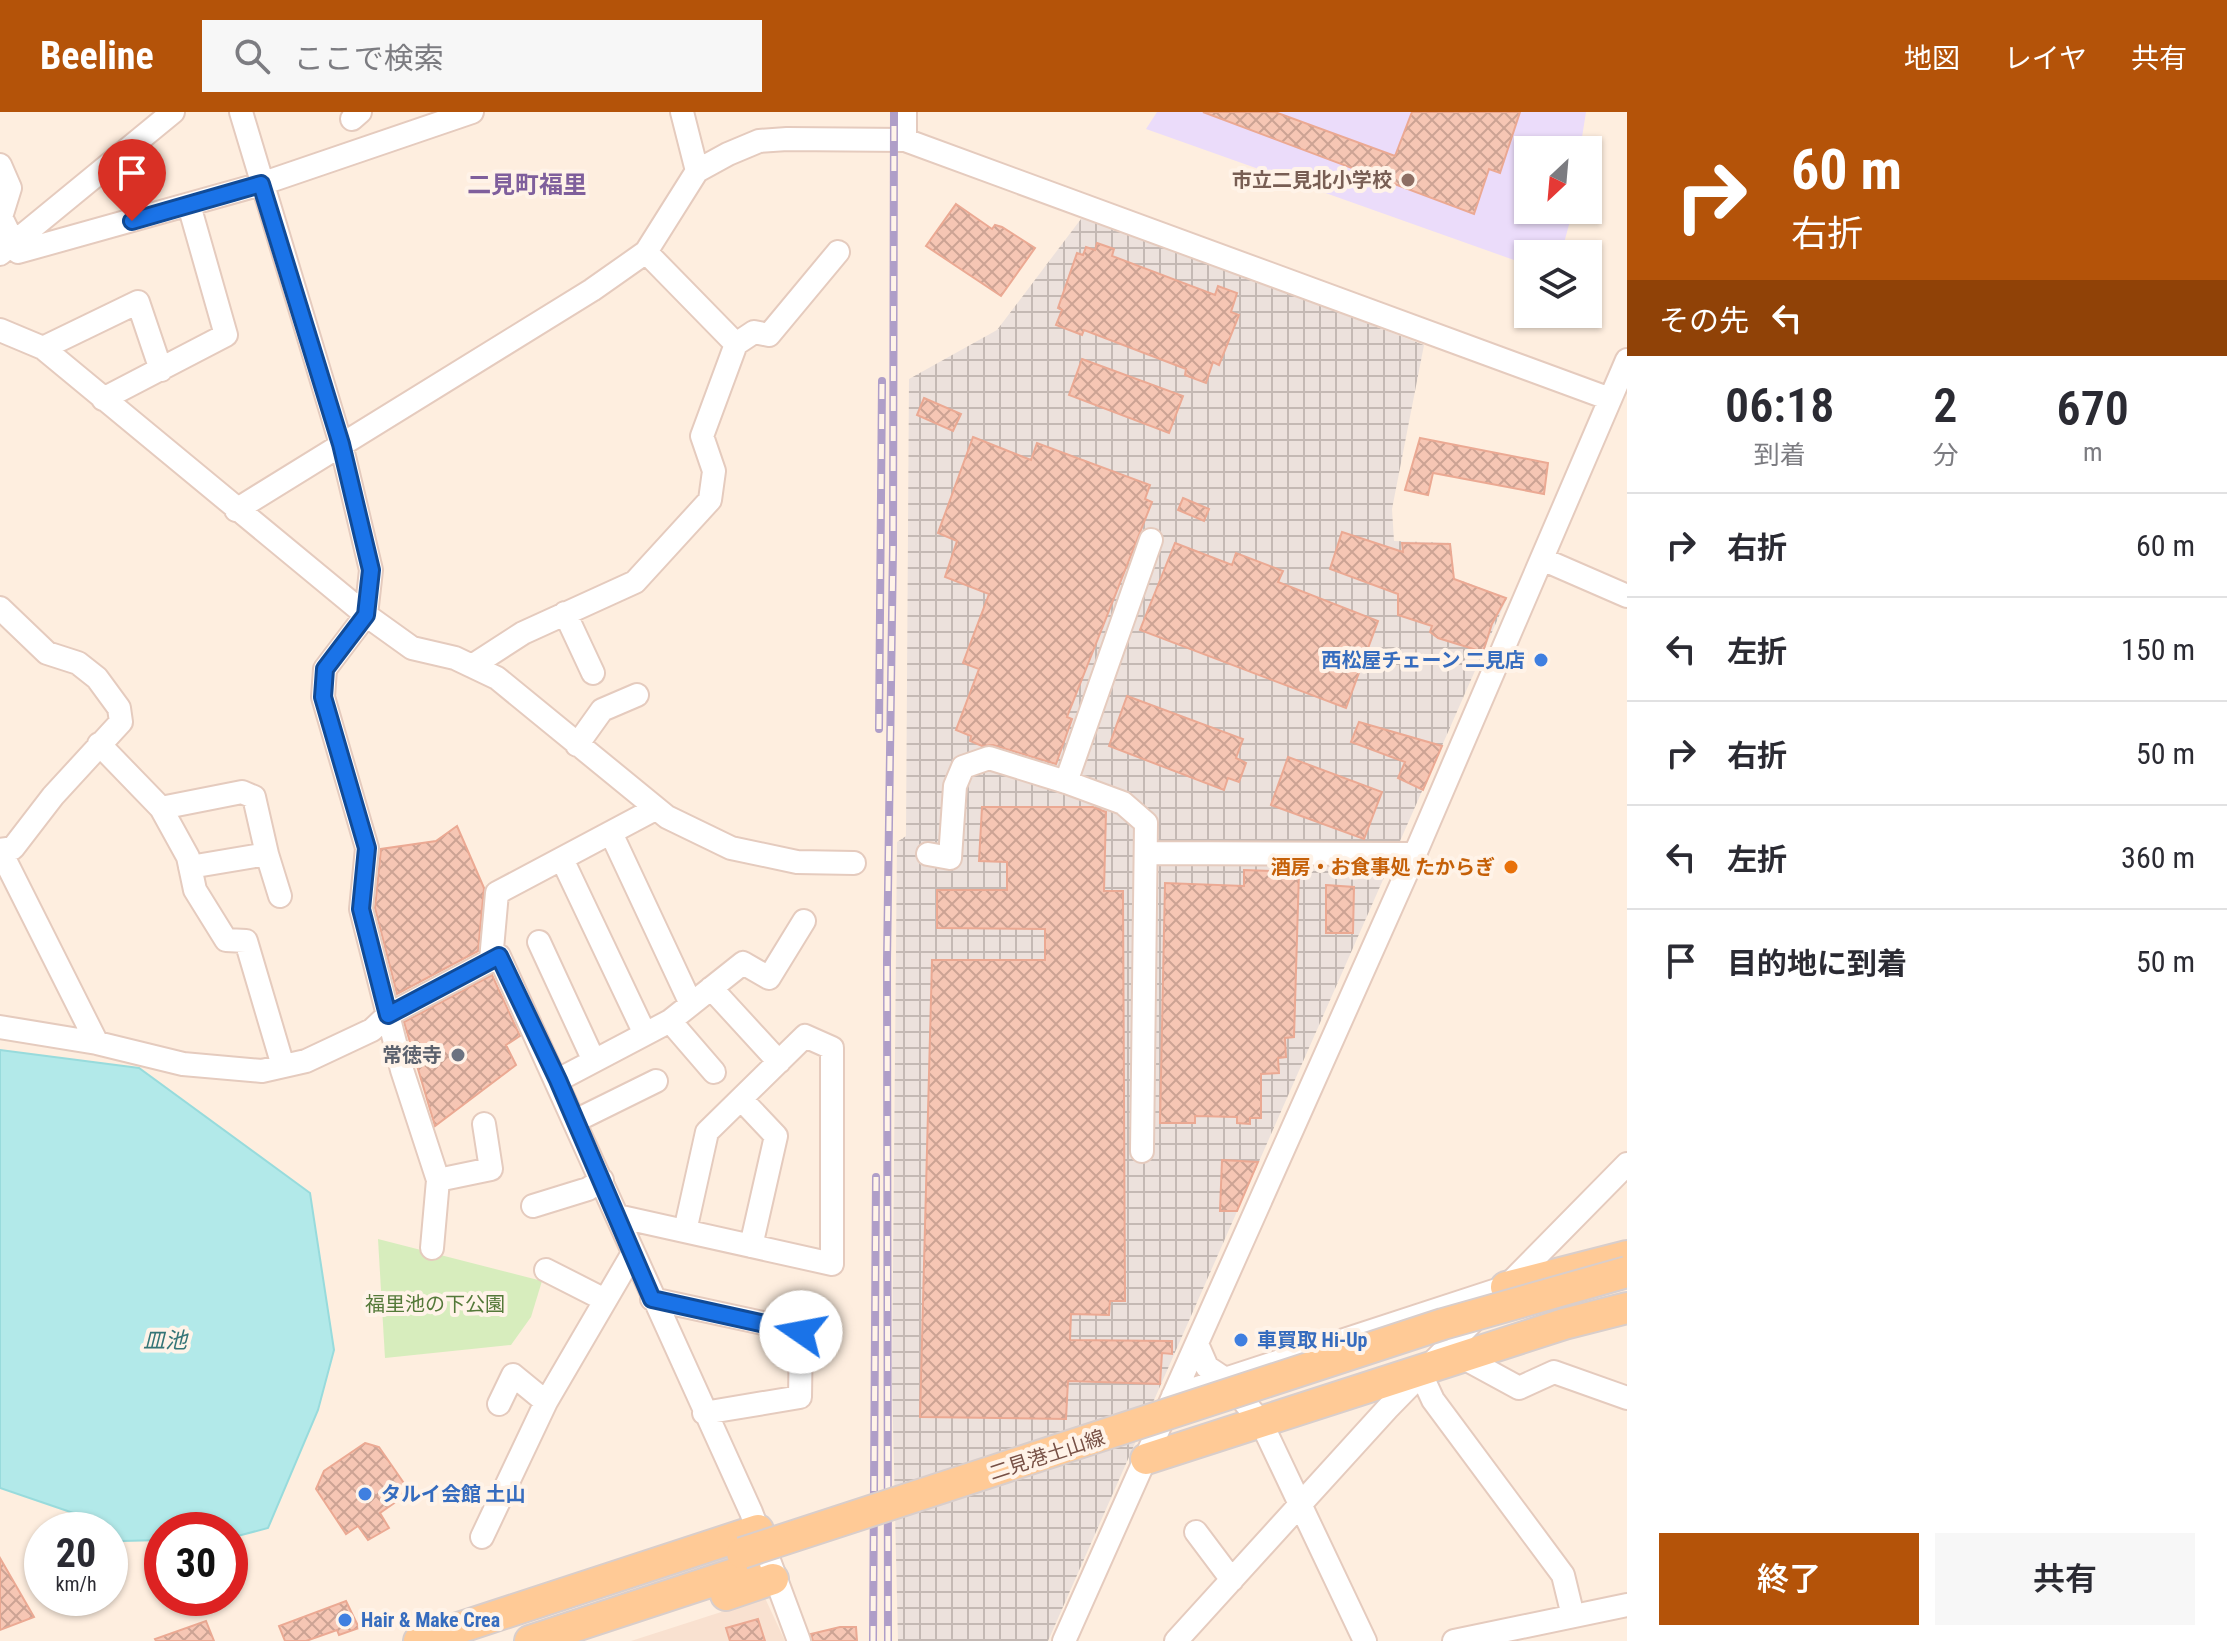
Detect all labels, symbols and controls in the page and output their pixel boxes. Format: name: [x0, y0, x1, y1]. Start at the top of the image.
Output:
search box: [202, 20, 762, 92]
text: Beeline: [40, 34, 154, 78]
icon: search: [230, 34, 274, 78]
text: ここで検索: [294, 41, 444, 76]
text: 地図: [1904, 42, 1960, 75]
text: レイヤ: [2004, 42, 2087, 75]
text: 共有: [2131, 42, 2187, 75]
north arrow: [1514, 136, 1602, 224]
map controls: [1514, 136, 1602, 328]
text: 60 m: [1791, 137, 1902, 203]
pin: [98, 139, 166, 221]
icon: right: [1659, 144, 1763, 248]
icon: arrive: [110, 151, 154, 195]
place label: 市立二見北小学校: [1232, 168, 1392, 192]
district label: 二見町福里: [467, 171, 587, 199]
marker: 市立二見北小学校: [1399, 171, 1417, 189]
text: 右折: [1791, 213, 1863, 255]
button: layers: [1514, 240, 1602, 328]
icon: left: [1765, 296, 1809, 340]
text: その先: [1659, 303, 1749, 338]
text: 06:18: [1725, 377, 1834, 434]
text: 2: [1933, 377, 1957, 434]
text: 670: [2057, 380, 2129, 437]
text: m: [2083, 437, 2103, 467]
text: 到着: [1754, 440, 1806, 470]
text: 分: [1932, 440, 1958, 470]
icon: right: [1659, 523, 1703, 567]
text: 60 m: [2136, 528, 2195, 563]
text: 右折: [1727, 530, 1787, 565]
icon: left: [1659, 627, 1703, 671]
text: 150 m: [2121, 632, 2195, 667]
text: 左折: [1727, 634, 1787, 669]
place label: 西松屋チェーン 二見店: [1321, 648, 1525, 672]
marker: 西松屋チェーン 二見店: [1532, 651, 1550, 669]
icon: right: [1659, 731, 1703, 775]
text: 50 m: [2136, 736, 2195, 771]
text: 右折: [1727, 738, 1787, 773]
icon: left: [1659, 835, 1703, 879]
text: 360 m: [2121, 840, 2195, 875]
text: 左折: [1727, 842, 1787, 877]
place label: 酒房・お食事処 たからぎ: [1270, 855, 1495, 879]
marker: 酒房・お食事処 たからぎ: [1502, 858, 1520, 876]
icon: arrive: [1659, 939, 1703, 983]
text: 50 m: [2136, 944, 2195, 979]
text: 目的地に到着: [1727, 946, 1907, 981]
place label: 常徳寺: [382, 1043, 442, 1067]
marker: 常徳寺: [449, 1046, 467, 1064]
position arrow: [759, 1290, 843, 1374]
park label: 福里池の下公園: [365, 1292, 505, 1316]
water label: 皿池: [143, 1328, 189, 1353]
place label: 車買取 Hi-Up: [1257, 1328, 1368, 1352]
marker: 車買取 Hi-Up: [1232, 1331, 1250, 1349]
street label: 二見港土山線: [986, 1425, 1108, 1485]
place label: タルイ会館 土山: [381, 1482, 526, 1506]
marker: タルイ会館 土山: [356, 1485, 374, 1503]
speed limit sign: 30: [144, 1512, 248, 1616]
text: 20: [56, 1530, 96, 1577]
button: 終了: [1659, 1533, 1919, 1625]
button: 共有: [1935, 1533, 2195, 1625]
text: km/h: [55, 1572, 97, 1596]
place label: Hair & Make Crea: [361, 1608, 500, 1632]
marker: Hair & Make Crea: [336, 1611, 354, 1629]

